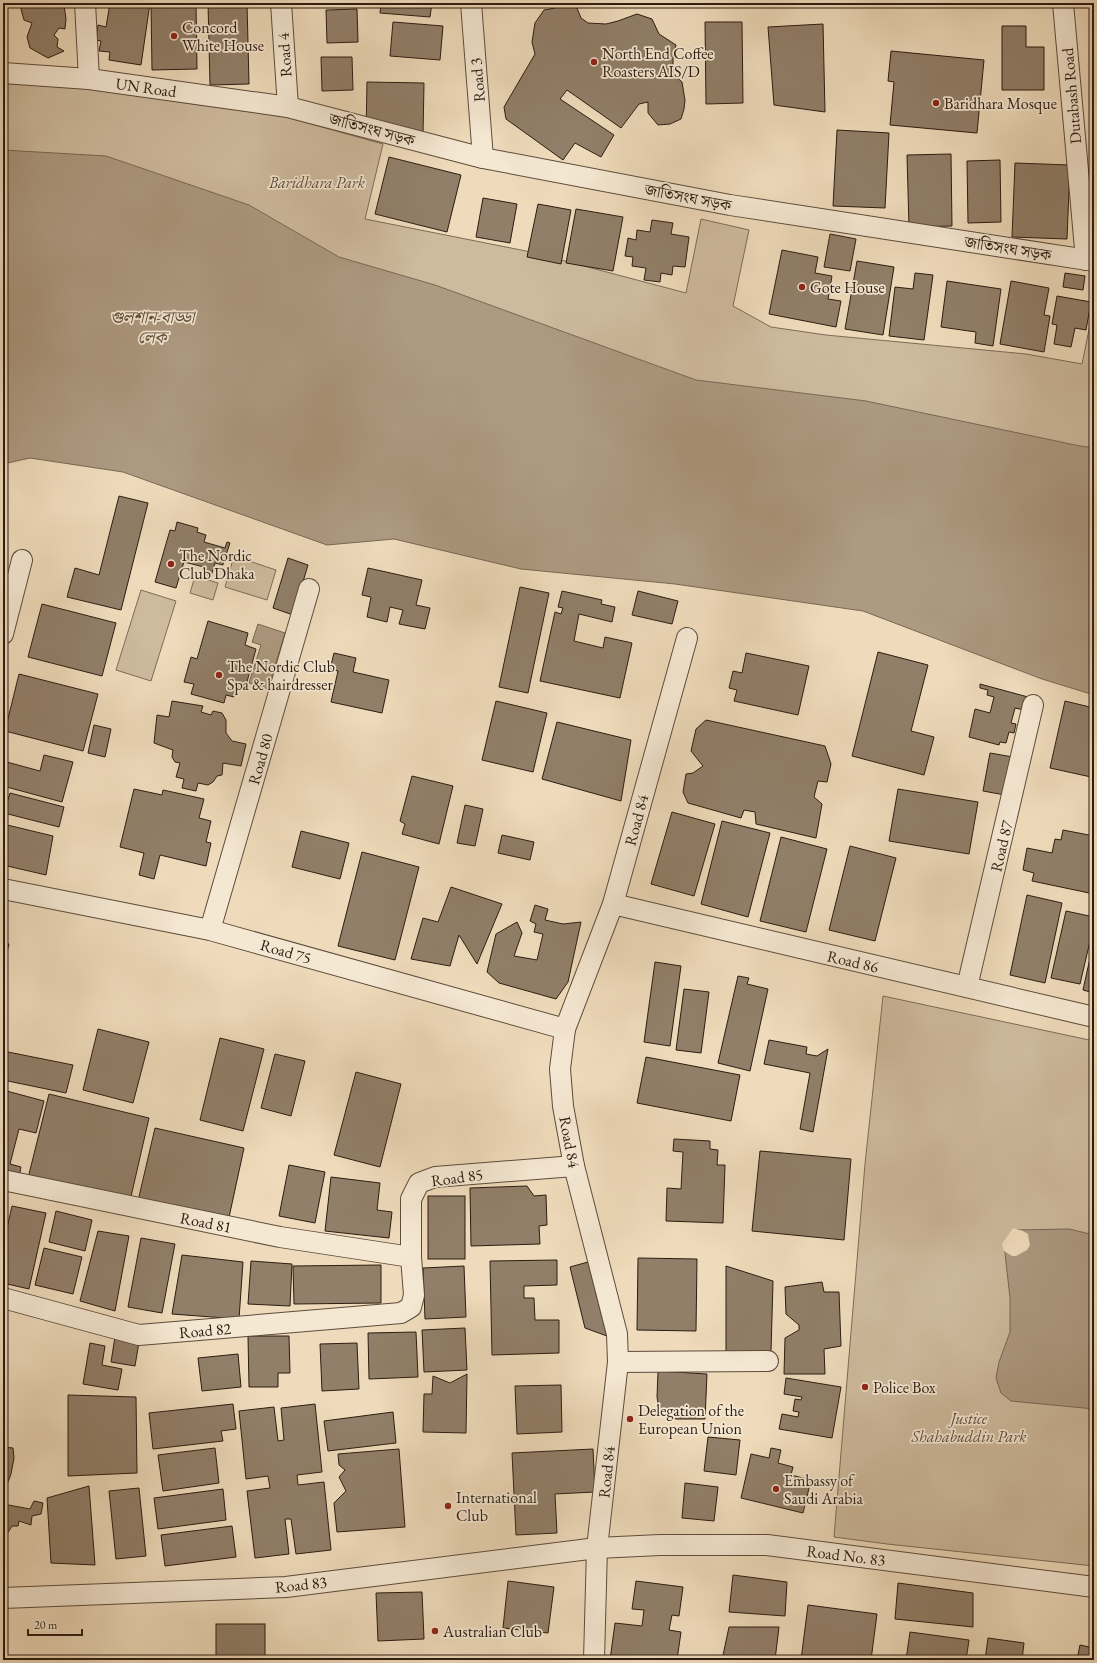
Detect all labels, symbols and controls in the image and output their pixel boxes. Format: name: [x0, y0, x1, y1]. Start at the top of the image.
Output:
place label: Concord White House: [182, 17, 264, 56]
marker: Concord White House: [169, 31, 179, 41]
street label: Road 4: [272, 32, 297, 78]
place label: North End Coffee Roasters AIS/D: [602, 43, 714, 82]
street label: Dutabash Road: [1057, 46, 1086, 145]
street label: Road 3: [465, 57, 490, 103]
marker: North End Coffee Roasters AIS/D: [589, 57, 599, 67]
street label: UN Road: [114, 73, 179, 102]
place label: Baridhara Mosque: [944, 93, 1057, 114]
marker: Baridhara Mosque: [931, 98, 941, 108]
street label: জাতিসংঘ সড়ক: [326, 108, 418, 151]
park label: Baridhara Park: [268, 172, 366, 193]
street label: জাতিসংঘ সড়ক: [642, 179, 734, 216]
street label: জাতিসংঘ সড়ক: [962, 231, 1054, 266]
place label: Gote House: [810, 277, 885, 298]
marker: Gote House: [797, 282, 807, 292]
water label: গুলশান-বাড্ডা লেক: [110, 306, 197, 348]
place label: The Nordic Club Dhaka: [179, 545, 255, 584]
marker: The Nordic Club Dhaka: [166, 559, 176, 569]
place label: The Nordic Club Spa & hairdresser: [227, 656, 335, 695]
marker: The Nordic Club Spa & hairdresser: [214, 670, 224, 680]
street label: Road 80: [243, 731, 278, 787]
street label: Road 84: [620, 792, 653, 848]
street label: Road 87: [985, 818, 1018, 874]
street label: Road 75: [258, 934, 314, 969]
street label: Road 86: [825, 945, 881, 978]
street label: Road 84: [554, 1115, 585, 1170]
street label: Road 85: [430, 1163, 484, 1192]
street label: Road 81: [178, 1207, 233, 1238]
street label: Road 82: [178, 1318, 232, 1343]
place label: Police Box: [873, 1377, 936, 1398]
marker: Police Box: [860, 1382, 870, 1392]
place label: Delegation of the European Union: [638, 1400, 744, 1439]
park label: Justice Shahabuddin Park: [911, 1408, 1027, 1447]
marker: Delegation of the European Union: [625, 1414, 635, 1424]
street label: Road 84: [593, 1445, 620, 1499]
place label: Embassy of Saudi Arabia: [784, 1470, 863, 1509]
marker: Embassy of Saudi Arabia: [771, 1484, 781, 1494]
place label: International Club: [456, 1487, 537, 1526]
marker: International Club: [443, 1501, 453, 1511]
street label: Road No. 83: [805, 1540, 887, 1571]
street label: Road 83: [274, 1571, 328, 1598]
scale bar: [28, 1611, 82, 1637]
text: 20 m: [34, 1617, 58, 1633]
place label: Australian Club: [442, 1621, 542, 1642]
marker: Australian Club: [430, 1626, 440, 1636]

